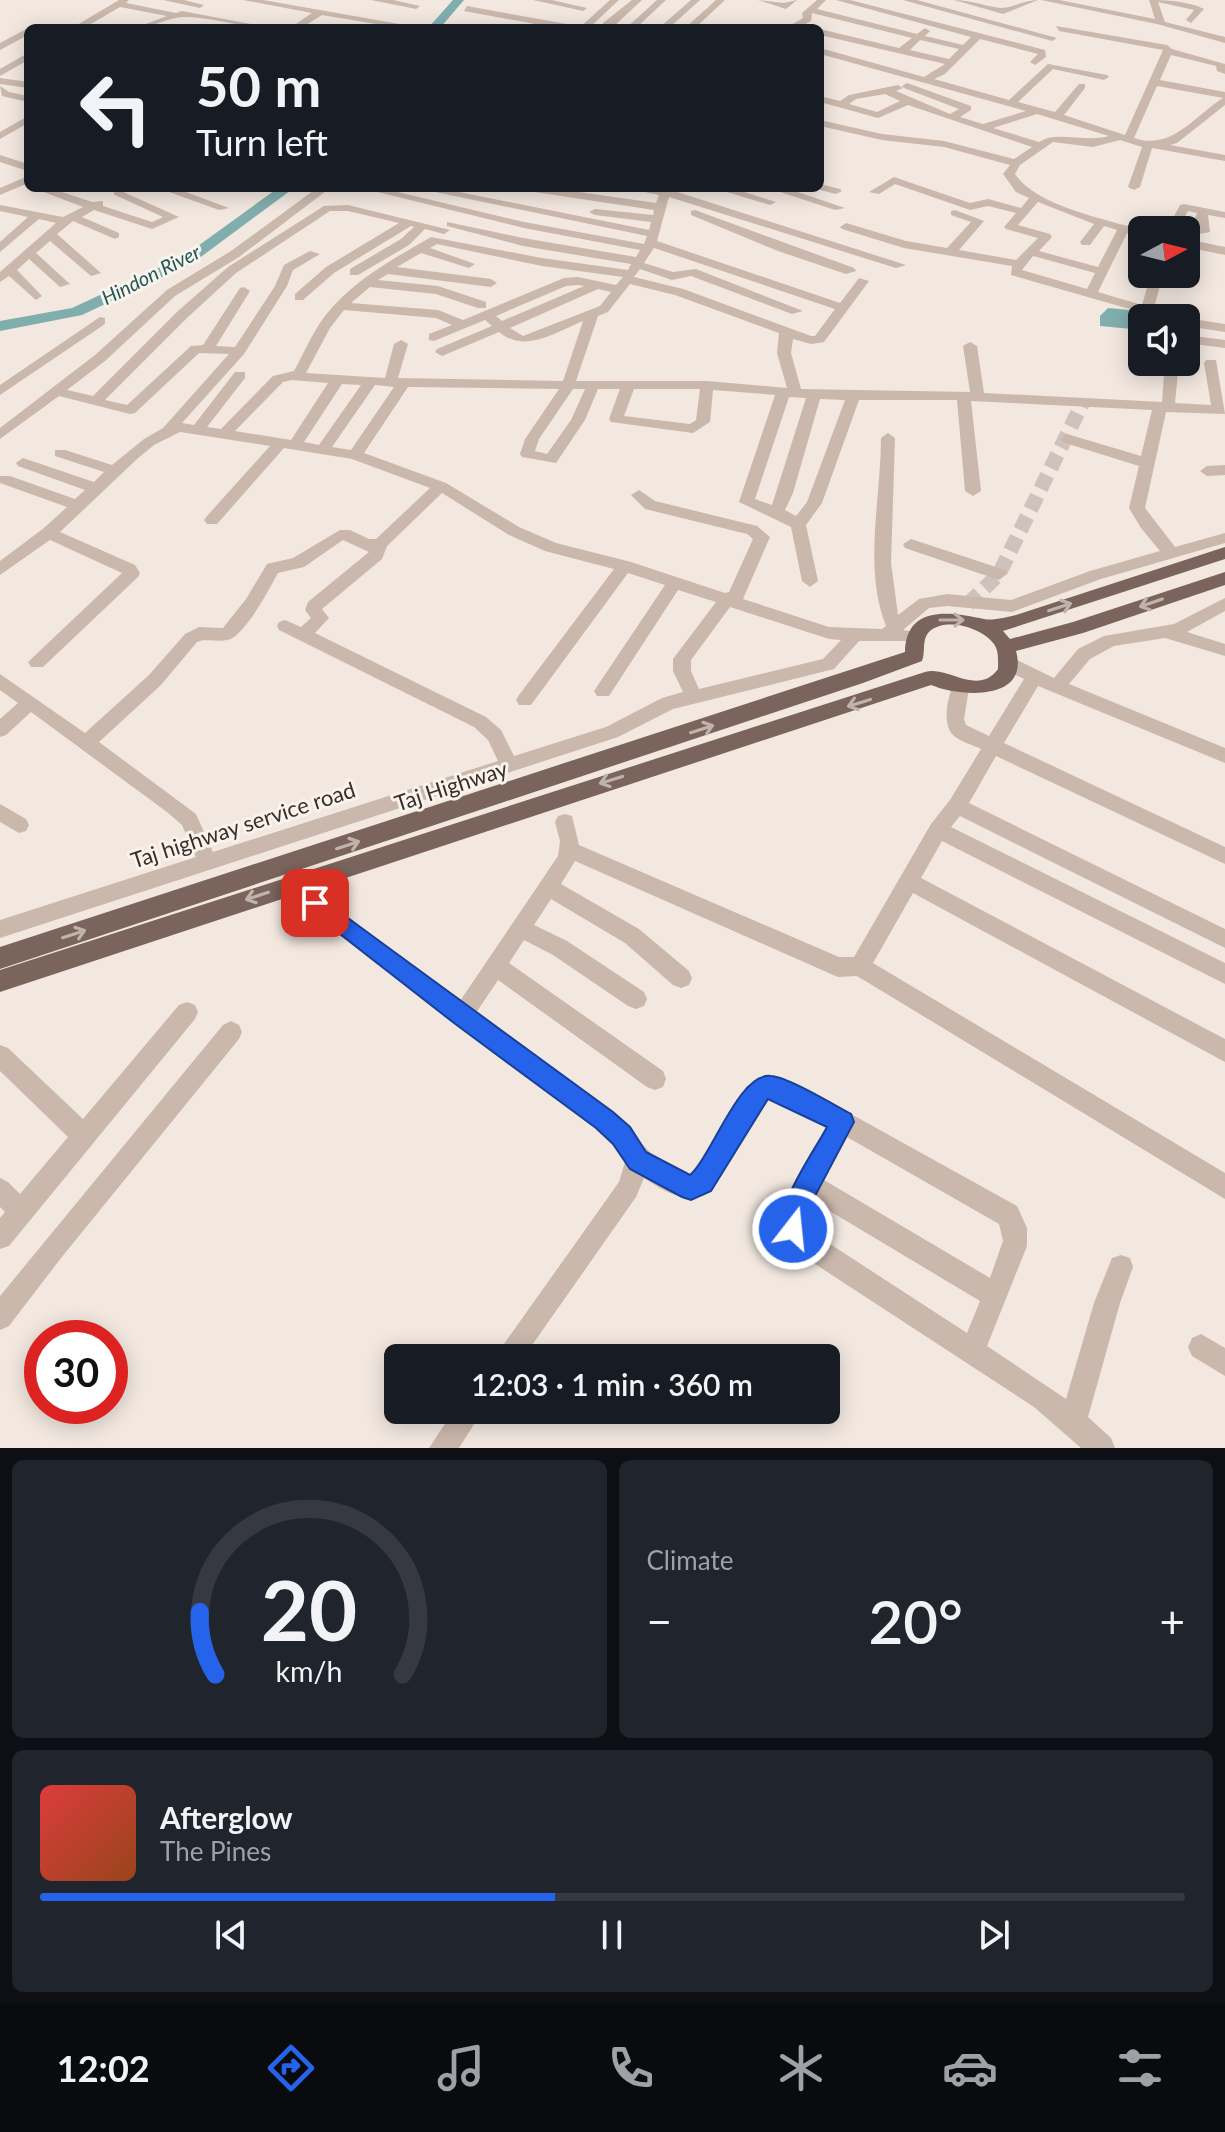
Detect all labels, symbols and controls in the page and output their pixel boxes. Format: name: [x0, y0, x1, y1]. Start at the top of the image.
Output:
text: 50 m: [196, 52, 321, 119]
icon: left: [64, 56, 168, 160]
text: Turn left: [196, 120, 328, 164]
north arrow: [1128, 216, 1200, 288]
map controls: [1128, 216, 1200, 376]
water label: Hindon River: [97, 239, 205, 309]
button: sound: [1128, 304, 1200, 376]
one-way arrow: [1139, 596, 1164, 611]
one-way arrow: [1048, 599, 1073, 614]
one-way arrow: [938, 612, 965, 628]
one-way arrow: [846, 696, 871, 711]
one-way arrow: [689, 721, 714, 736]
street label: Taj Highway: [391, 754, 511, 816]
one-way arrow: [598, 773, 624, 788]
street label: Taj highway service road: [127, 775, 358, 874]
one-way arrow: [335, 837, 361, 852]
pin: [281, 869, 349, 937]
icon: arrive: [293, 881, 337, 925]
one-way arrow: [245, 890, 270, 905]
one-way arrow: [62, 925, 87, 940]
position arrow: [751, 1187, 835, 1271]
speed limit sign: 30: [24, 1320, 128, 1424]
text: 12:03 · 1 min · 360 m: [471, 1366, 753, 1402]
text: Climate: [647, 1544, 733, 1576]
text: 20: [261, 1559, 358, 1659]
text: 20°: [869, 1585, 963, 1657]
text: −: [647, 1595, 672, 1647]
text: +: [1159, 1595, 1185, 1647]
text: km/h: [276, 1654, 343, 1688]
text: Afterglow: [160, 1799, 293, 1835]
text: The Pines: [160, 1835, 271, 1867]
icon: previous: [209, 1913, 253, 1957]
icon: pause: [590, 1913, 634, 1957]
icon: next: [972, 1913, 1016, 1957]
icon: directions: [263, 2040, 319, 2096]
icon: music: [433, 2040, 489, 2096]
icon: phone: [603, 2040, 659, 2096]
icon: climate: [773, 2040, 829, 2096]
icon: car: [942, 2040, 998, 2096]
icon: filters: [1112, 2040, 1168, 2096]
text: 12:02: [57, 2046, 150, 2090]

